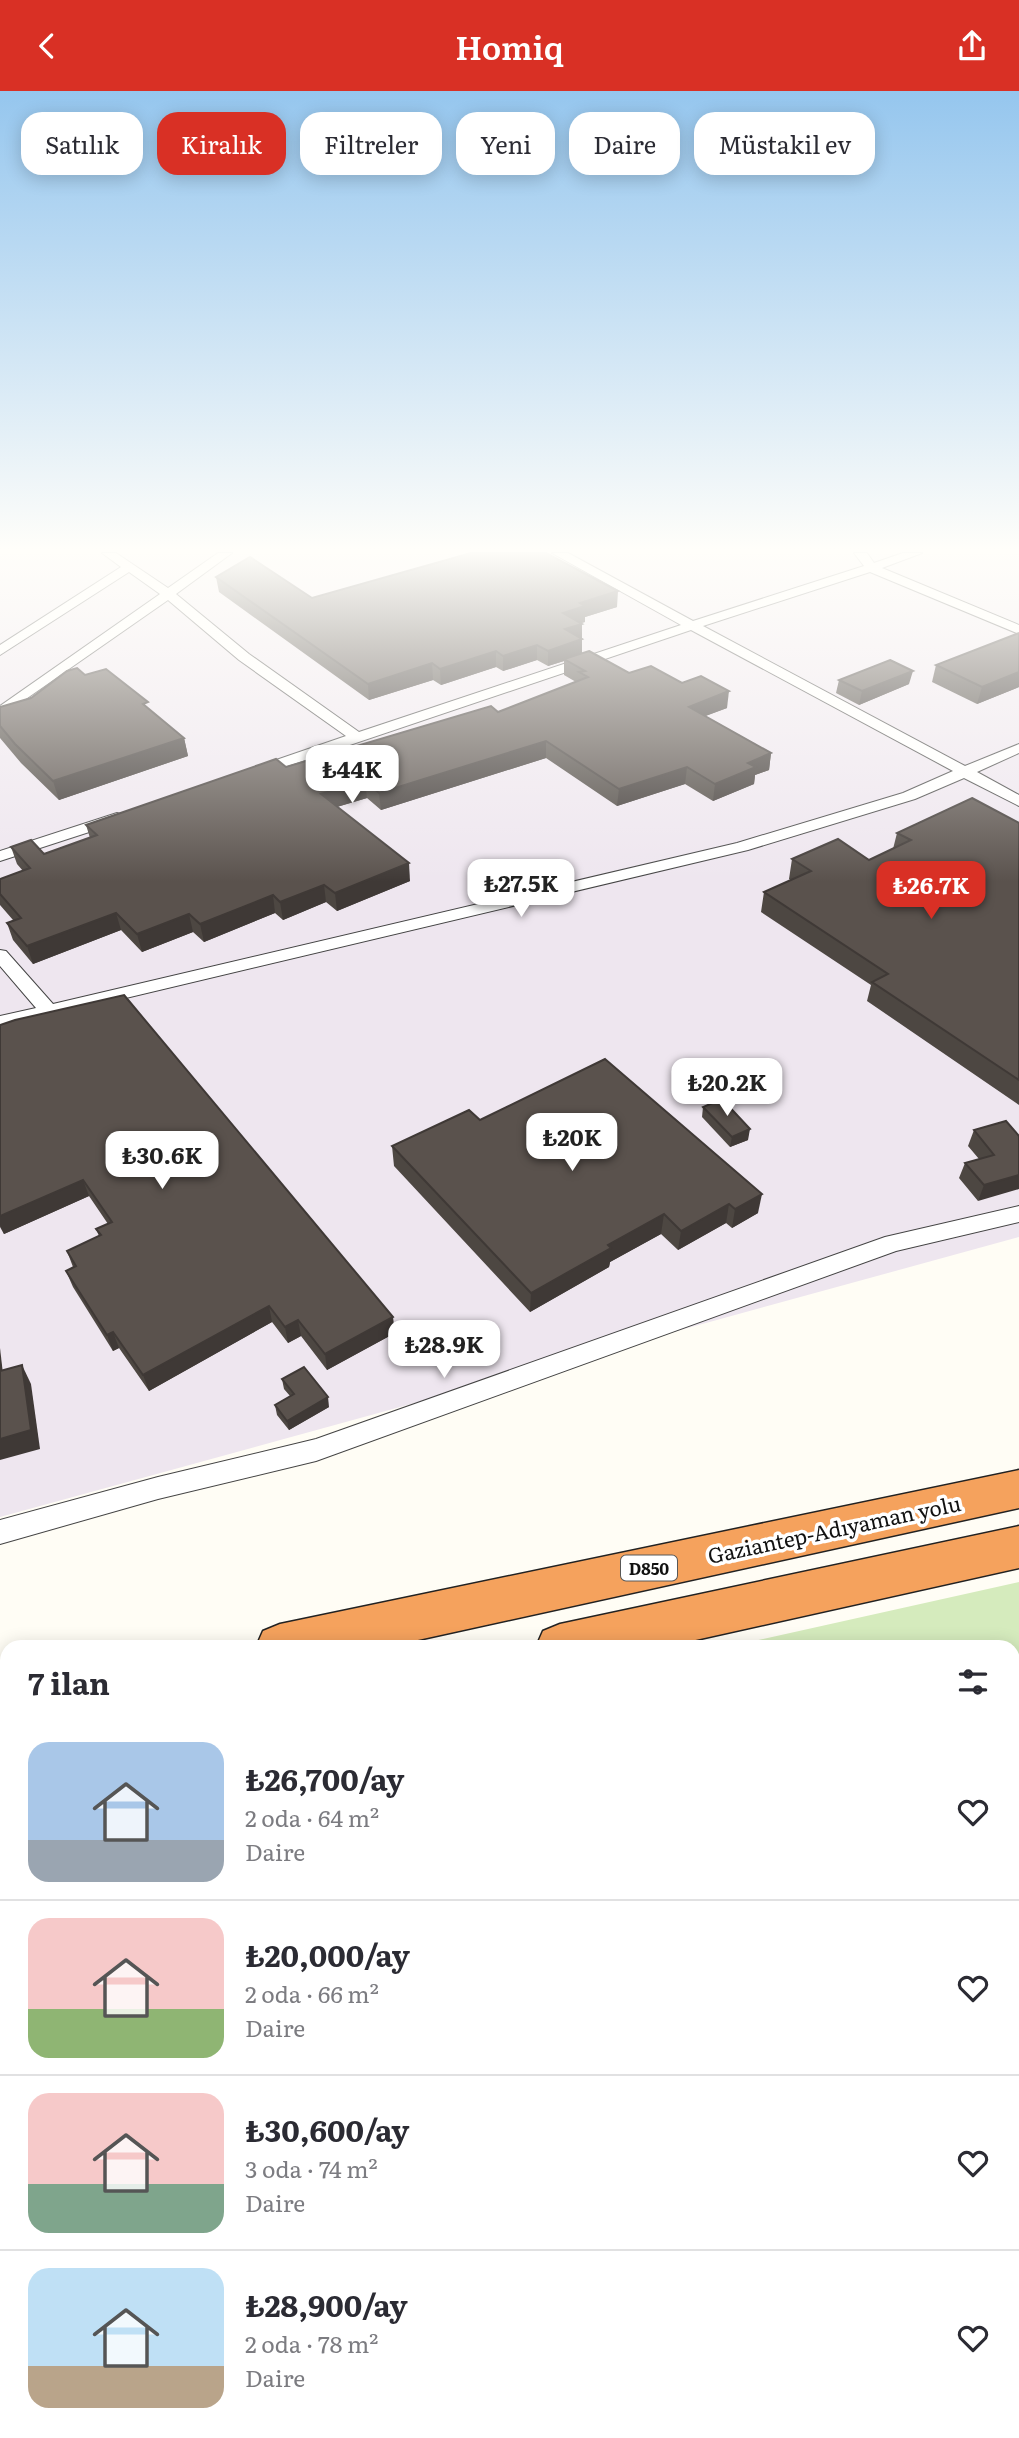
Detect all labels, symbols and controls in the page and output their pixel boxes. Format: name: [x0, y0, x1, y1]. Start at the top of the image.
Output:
text: Homiq: [455, 22, 564, 70]
icon: back: [28, 27, 66, 65]
icon: share: [953, 27, 991, 65]
chip: Satılık: [21, 112, 143, 175]
chip: Kiralık: [157, 112, 286, 175]
chip: Filtreler: [300, 112, 442, 175]
chip: Yeni: [456, 112, 555, 175]
chip: Daire: [569, 112, 680, 175]
chip: Müstakil ev: [694, 112, 875, 175]
pin: ₺44K: [311, 745, 393, 805]
text: ₺44K: [322, 751, 382, 785]
pin: ₺27.5K: [464, 859, 578, 919]
pin: ₺26.7K: [874, 861, 988, 921]
text: ₺27.5K: [483, 865, 559, 899]
text: ₺26.7K: [892, 867, 970, 901]
pin: ₺20.2K: [670, 1059, 784, 1118]
text: ₺20.2K: [687, 1064, 767, 1098]
pin: ₺20K: [531, 1114, 613, 1173]
text: ₺20K: [542, 1119, 602, 1153]
pin: ₺30.6K: [105, 1131, 219, 1191]
text: ₺30.6K: [122, 1137, 202, 1171]
pin: ₺28.9K: [387, 1321, 501, 1380]
text: ₺28.9K: [404, 1326, 484, 1360]
street label: Gaziantep-Adıyaman yolu: [705, 1486, 963, 1570]
road number: D850: [621, 1555, 677, 1581]
text: 7 ilan: [28, 1660, 110, 1704]
icon: filters: [954, 1663, 992, 1701]
text: ₺26,700/ay: [245, 1756, 404, 1800]
icon: home: [84, 1770, 168, 1854]
icon: heart: [954, 1793, 992, 1831]
text: 2 oda · 64 m²: [245, 1800, 379, 1834]
text: Daire: [245, 1834, 305, 1868]
text: ₺20,000/ay: [245, 1932, 410, 1976]
icon: home: [84, 1946, 168, 2030]
icon: heart: [954, 1969, 992, 2007]
text: 2 oda · 66 m²: [245, 1976, 379, 2010]
text: Daire: [245, 2010, 305, 2044]
text: ₺30,600/ay: [245, 2107, 409, 2151]
icon: home: [84, 2121, 168, 2205]
icon: heart: [954, 2144, 992, 2182]
text: 3 oda · 74 m²: [245, 2151, 378, 2185]
text: Daire: [245, 2185, 305, 2219]
text: ₺28,900/ay: [245, 2282, 408, 2326]
icon: home: [84, 2296, 168, 2380]
icon: heart: [954, 2319, 992, 2357]
text: 2 oda · 78 m²: [245, 2326, 378, 2360]
text: Daire: [245, 2360, 305, 2394]

